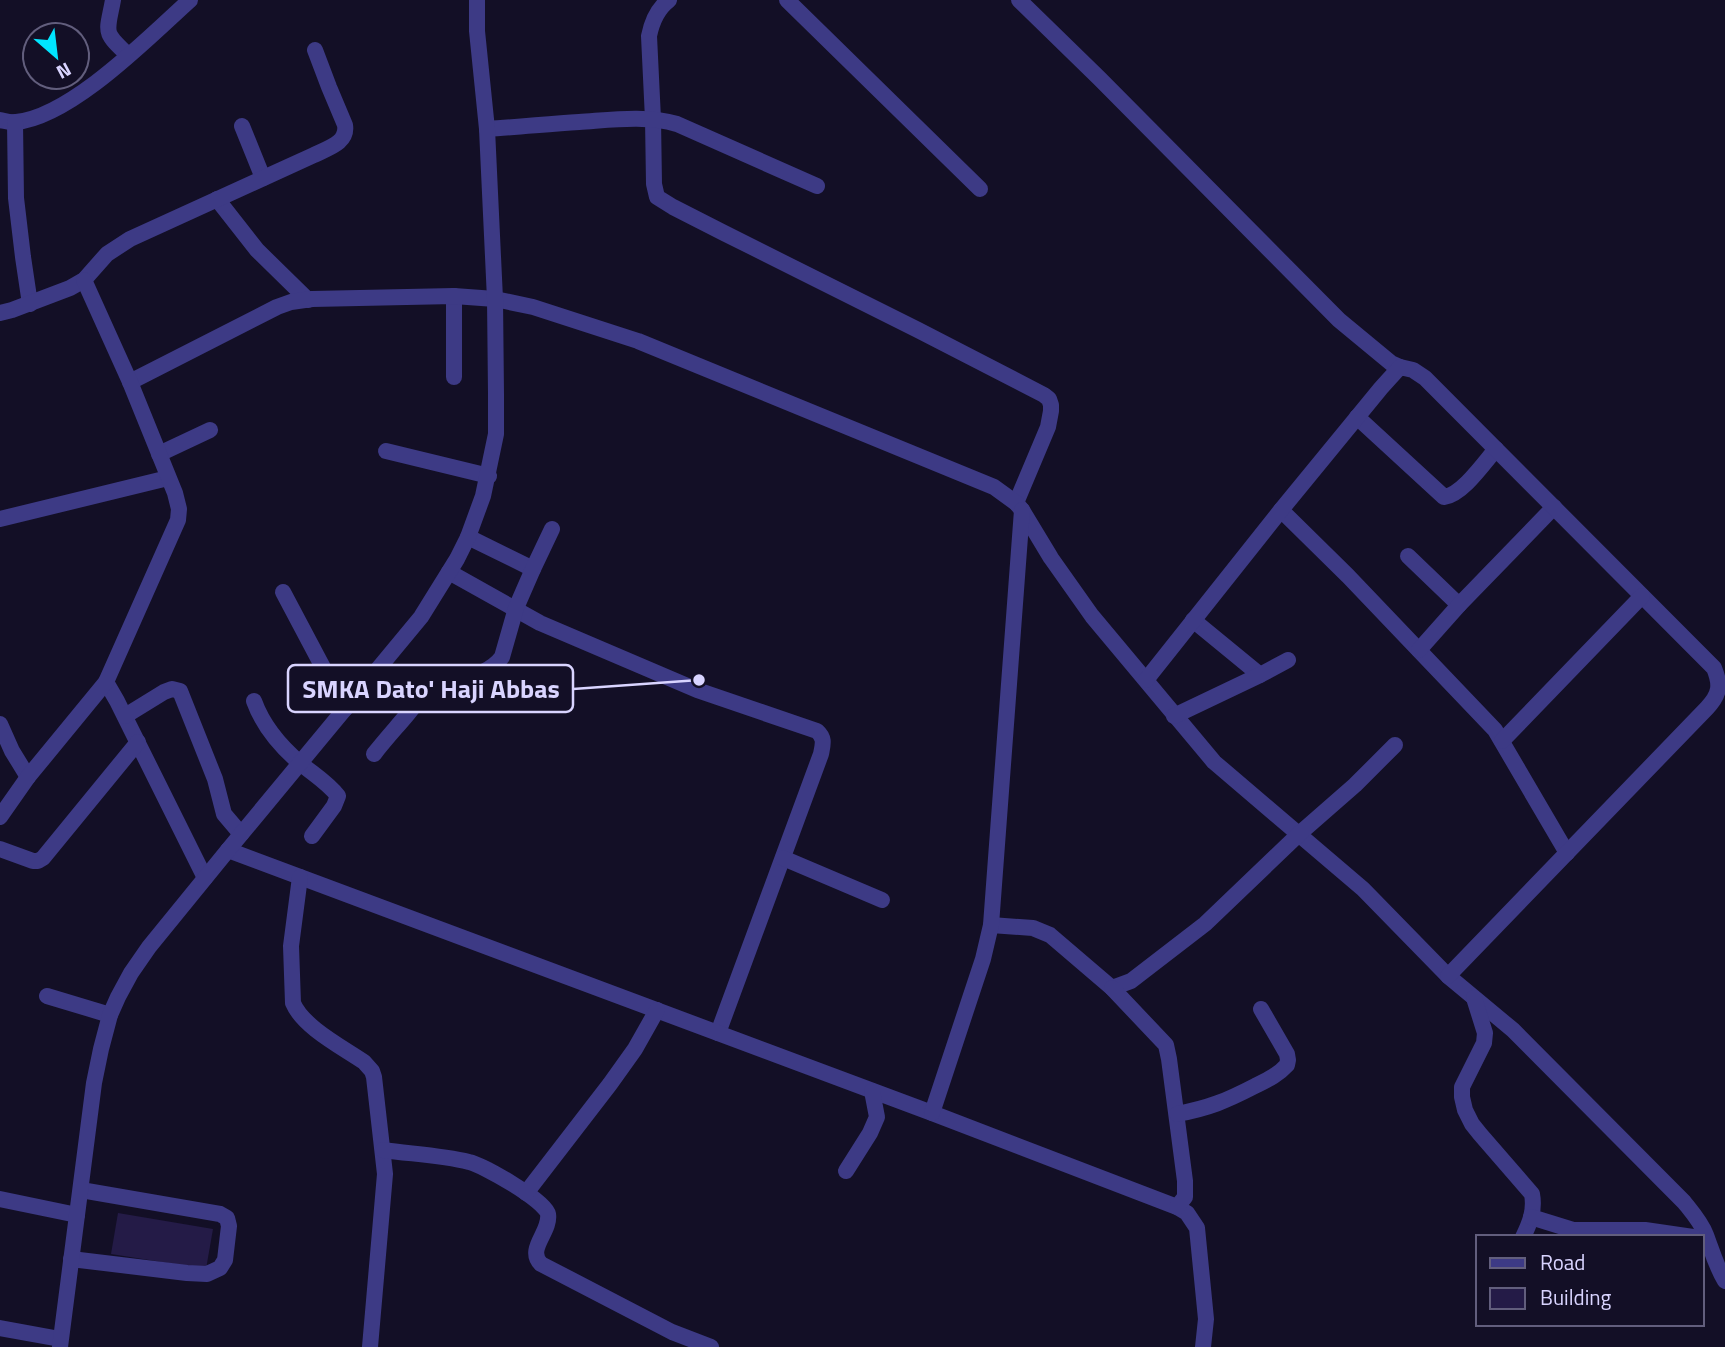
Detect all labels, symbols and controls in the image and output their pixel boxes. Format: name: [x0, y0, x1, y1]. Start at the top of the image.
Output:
north arrow: [21, 21, 91, 91]
text: N: [52, 56, 77, 87]
callout: SMKA Dato' Haji Abbas: [288, 665, 573, 712]
text: SMKA Dato' Haji Abbas: [302, 669, 560, 708]
legend: [1476, 1235, 1704, 1326]
text: Road: [1540, 1246, 1585, 1278]
text: Building: [1540, 1281, 1612, 1313]

